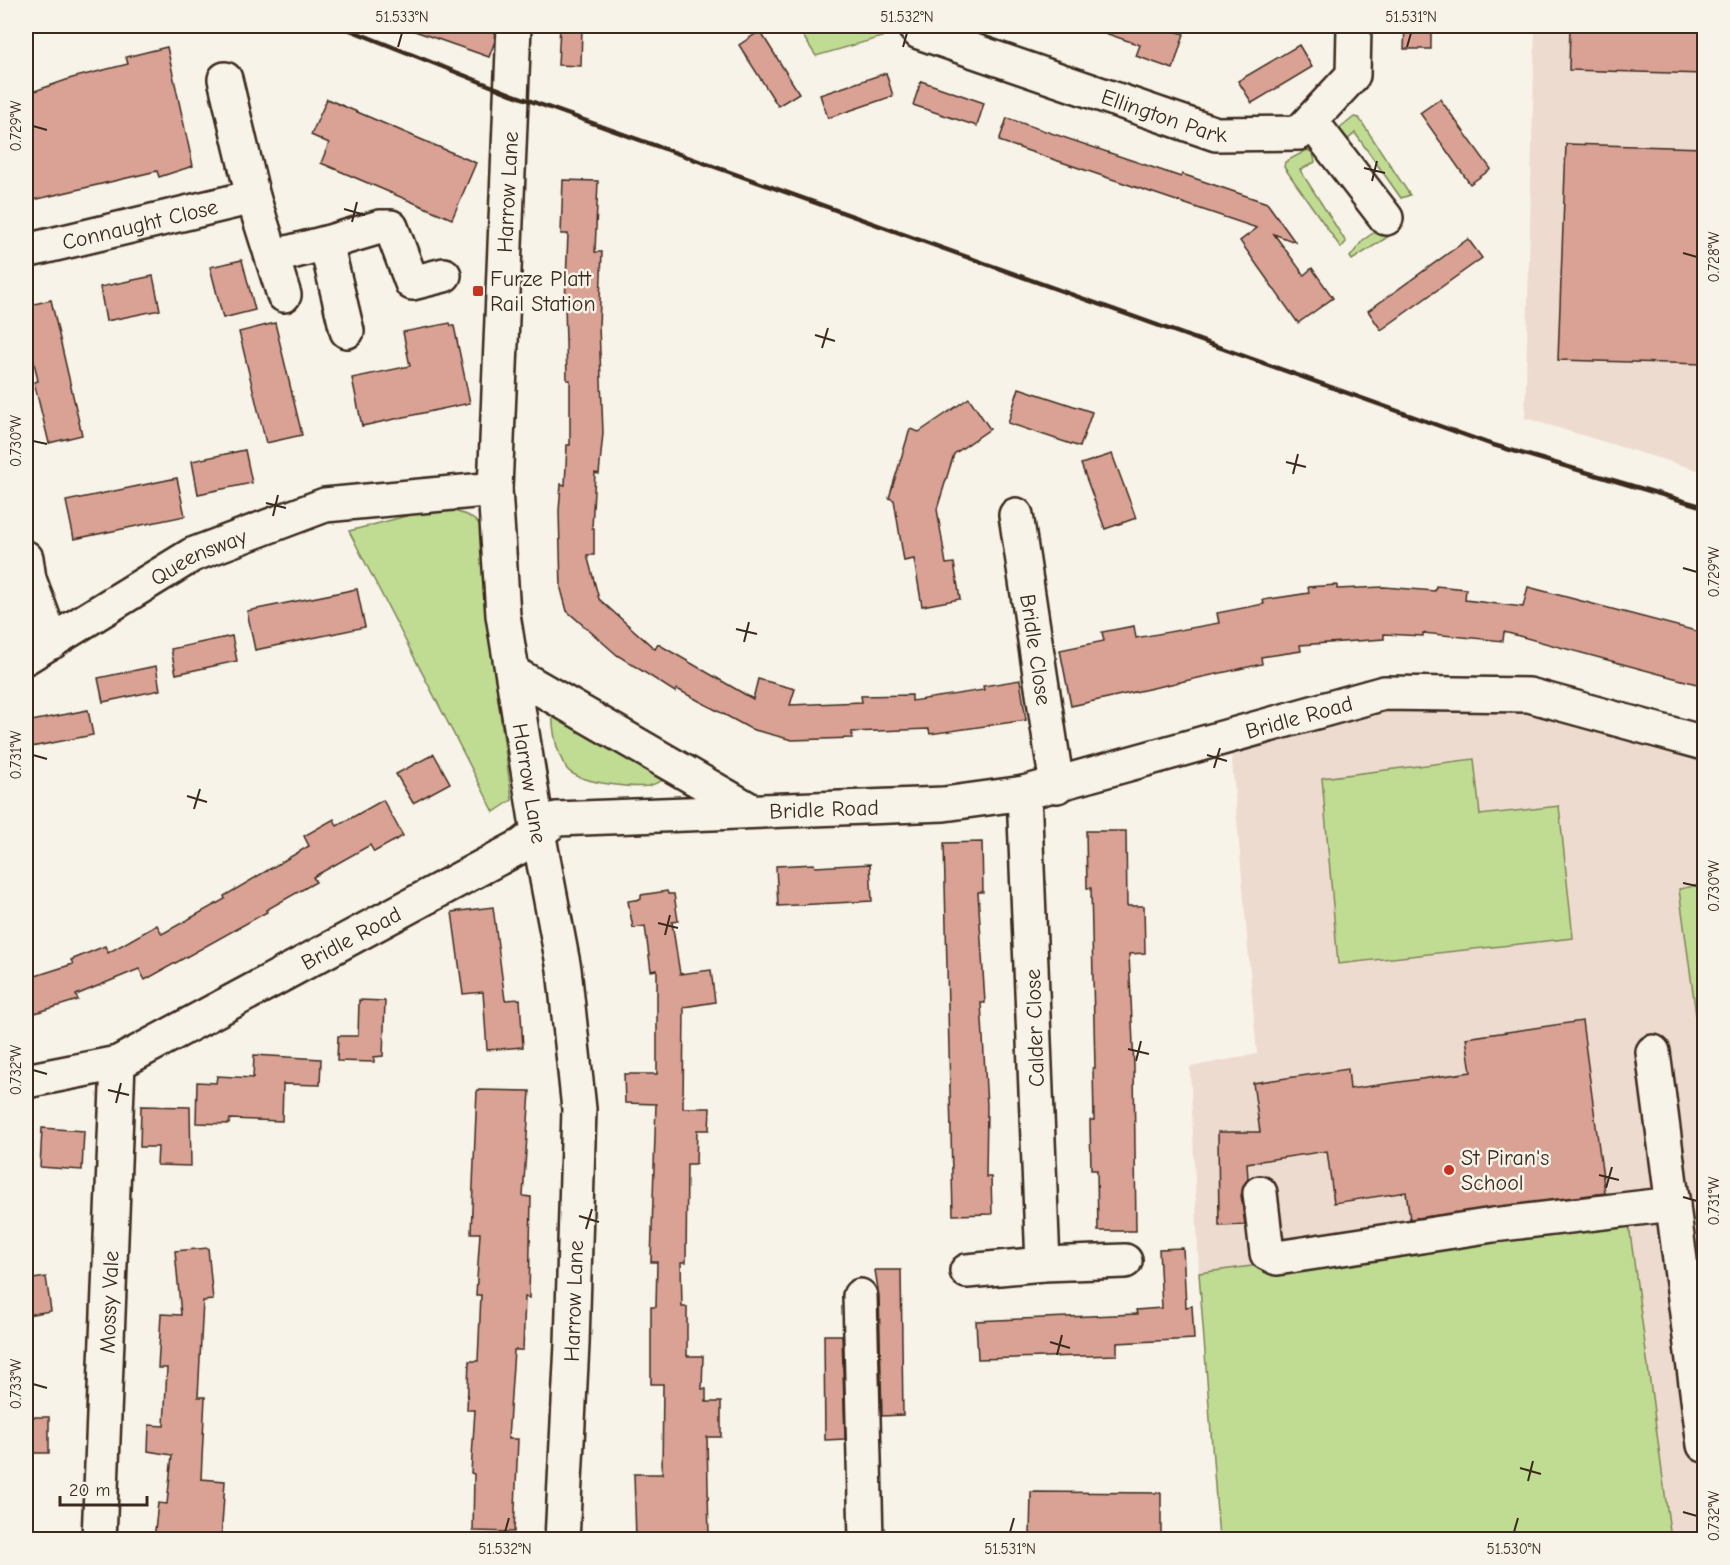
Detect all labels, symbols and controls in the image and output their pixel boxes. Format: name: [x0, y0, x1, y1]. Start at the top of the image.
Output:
text: 51.533°N: [375, 8, 429, 26]
text: 51.532°N: [880, 8, 934, 26]
text: 51.531°N: [1385, 8, 1437, 26]
street label: Ellington Park: [1098, 84, 1227, 148]
text: 0.729°W: [7, 100, 25, 152]
street label: Harrow Lane: [492, 131, 524, 253]
street label: Connaught Close: [60, 194, 220, 256]
text: 0.728°W: [1705, 232, 1723, 282]
place label: Furze Platt Rail Station: [490, 266, 596, 317]
marker: Furze Platt Rail Station: [471, 284, 485, 298]
text: 0.730°W: [7, 415, 25, 467]
street label: Queensway: [146, 524, 251, 591]
text: 0.729°W: [1705, 546, 1723, 598]
street label: Bridle Close: [1014, 592, 1057, 707]
street label: Bridle Road: [1243, 690, 1355, 745]
street label: Harrow Lane: [507, 721, 552, 846]
text: 0.731°W: [7, 731, 25, 779]
street label: Bridle Road: [769, 795, 879, 825]
text: 0.730°W: [1705, 860, 1723, 912]
street label: Bridle Road: [297, 901, 406, 976]
street label: Calder Close: [1020, 968, 1050, 1088]
text: 0.732°W: [7, 1045, 25, 1095]
place label: St Piran's School: [1461, 1145, 1549, 1196]
marker: St Piran's School: [1442, 1163, 1456, 1177]
text: 0.731°W: [1705, 1177, 1723, 1225]
street label: Harrow Lane: [559, 1240, 589, 1362]
street label: Mossy Vale: [94, 1250, 125, 1354]
text: 0.733°W: [7, 1359, 25, 1409]
scale bar: [60, 1469, 147, 1507]
text: 20 m: [69, 1480, 110, 1501]
text: 0.732°W: [1705, 1491, 1723, 1541]
text: 51.532°N: [478, 1540, 532, 1558]
text: 51.531°N: [984, 1540, 1036, 1558]
text: 51.530°N: [1487, 1540, 1541, 1558]

